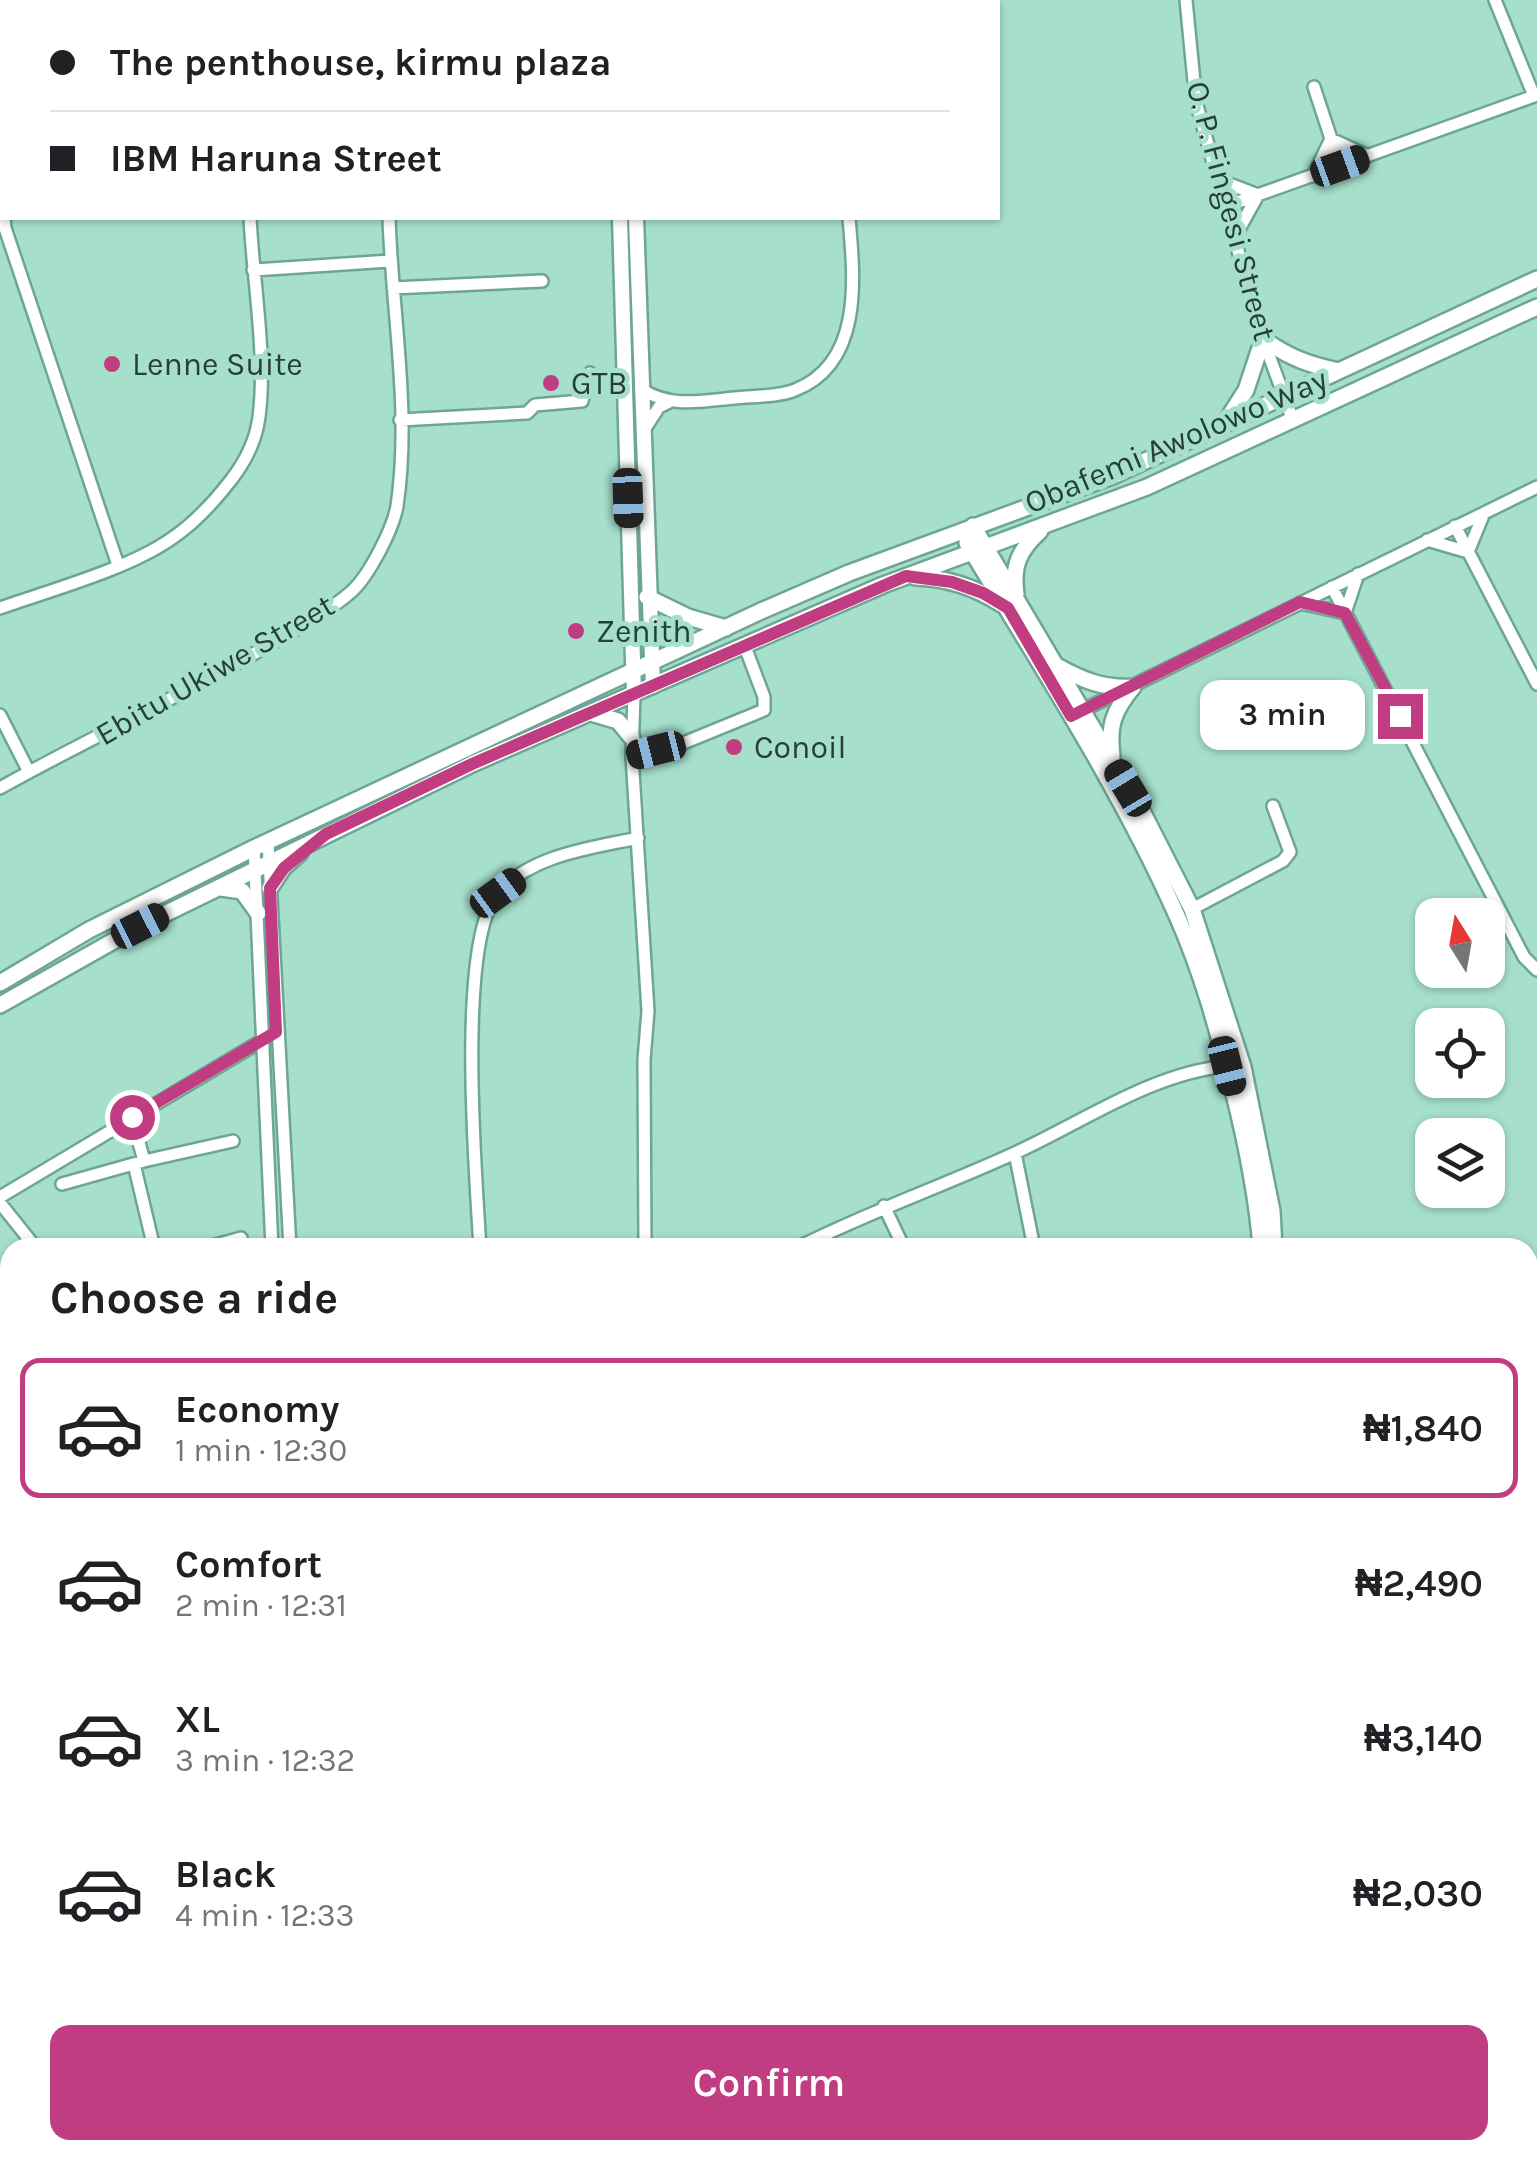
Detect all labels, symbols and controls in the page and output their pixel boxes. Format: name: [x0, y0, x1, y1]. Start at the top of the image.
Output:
text: The penthouse, kirmu plaza: [110, 40, 611, 85]
street label: O. P. Fingesi Street: [1179, 77, 1283, 345]
text: IBM Haruna Street: [110, 136, 442, 181]
car: [1307, 142, 1373, 190]
place label: Lenne Suite: [132, 346, 303, 383]
marker: Lenne Suite: [101, 353, 123, 375]
street label: Obafemi Awolowo Way: [1019, 360, 1333, 521]
place label: GTB: [571, 365, 628, 402]
marker: GTB: [540, 372, 562, 394]
car: [612, 467, 644, 529]
street label: Ebitu Ukiwe Street: [89, 587, 341, 753]
place label: Zenith: [596, 613, 692, 650]
marker: Zenith: [565, 620, 587, 642]
callout: 3 min: [1200, 681, 1365, 751]
route end: [1378, 694, 1423, 739]
text: 3 min: [1239, 696, 1326, 733]
car: [623, 728, 689, 772]
place label: Conoil: [754, 729, 846, 766]
marker: Conoil: [723, 736, 745, 758]
car: [1100, 755, 1156, 821]
car: [465, 863, 531, 923]
north arrow: [1415, 898, 1505, 988]
map controls: [1415, 898, 1505, 1208]
car: [106, 899, 174, 953]
button: locate: [1415, 1008, 1505, 1098]
car: [1205, 1033, 1249, 1099]
route start: [110, 1095, 155, 1140]
button: layers: [1415, 1118, 1505, 1208]
text: Choose a ride: [50, 1272, 338, 1324]
icon: car: [55, 1383, 145, 1473]
text: Economy: [175, 1387, 339, 1432]
text: ₦1,840: [1363, 1406, 1483, 1451]
text: 1 min · 12:30: [175, 1432, 347, 1469]
icon: car: [55, 1538, 145, 1628]
text: Comfort: [175, 1542, 322, 1587]
text: ₦2,490: [1355, 1561, 1483, 1606]
text: 2 min · 12:31: [175, 1587, 347, 1624]
icon: car: [55, 1693, 145, 1783]
text: XL: [175, 1697, 220, 1742]
text: ₦3,140: [1364, 1716, 1483, 1761]
text: 3 min · 12:32: [175, 1742, 355, 1779]
icon: car: [55, 1848, 145, 1938]
text: Black: [175, 1852, 276, 1897]
text: ₦2,030: [1353, 1871, 1483, 1916]
text: 4 min · 12:33: [175, 1897, 354, 1934]
button: Confirm: [50, 2025, 1488, 2140]

